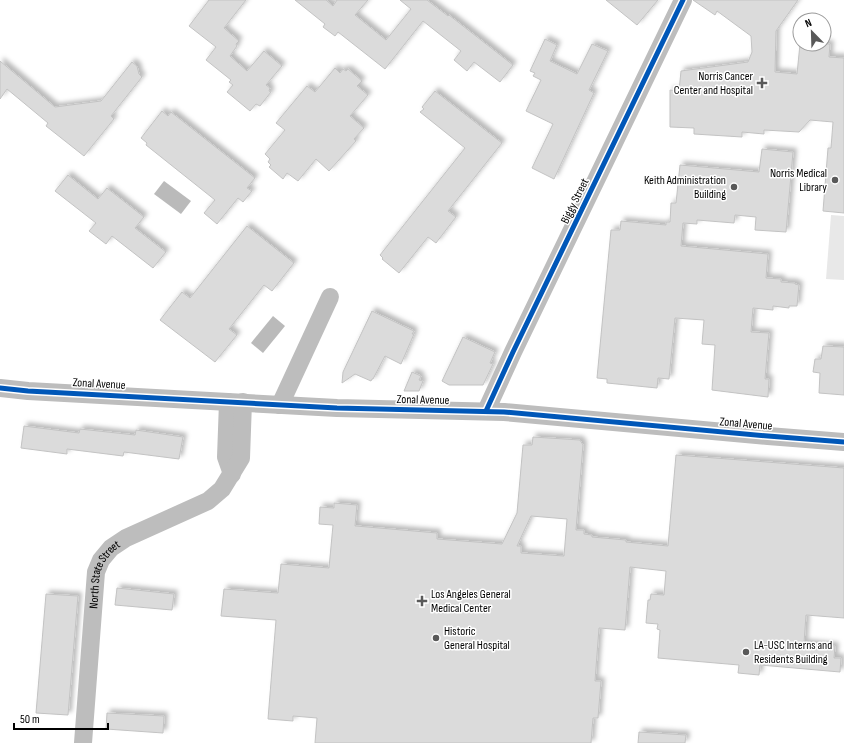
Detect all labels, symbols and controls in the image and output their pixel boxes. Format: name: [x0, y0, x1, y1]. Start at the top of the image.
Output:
north arrow: [792, 12, 832, 52]
text: N: [803, 16, 814, 30]
place label: Norris Cancer Center and Hospital: [674, 69, 754, 98]
marker: Norris Cancer Center and Hospital: [756, 77, 768, 89]
place label: Norris Medical Library: [770, 166, 827, 195]
place label: Keith Administration Building: [644, 173, 726, 202]
street label: Biggy Street: [558, 175, 593, 226]
marker: Norris Medical Library: [830, 175, 840, 185]
marker: Keith Administration Building: [729, 182, 739, 192]
street label: Zonal Avenue: [72, 375, 126, 393]
street label: Zonal Avenue: [396, 392, 450, 408]
street label: Zonal Avenue: [719, 414, 773, 434]
street label: North State Street: [86, 537, 123, 609]
place label: Los Angeles General Medical Center: [431, 587, 511, 616]
marker: Los Angeles General Medical Center: [416, 595, 428, 607]
place label: Historic General Hospital: [444, 624, 510, 653]
marker: Historic General Hospital: [431, 633, 441, 643]
place label: LA-USC Interns and Residents Building: [754, 638, 832, 667]
marker: LA-USC Interns and Residents Building: [741, 647, 751, 657]
scale bar: [14, 705, 108, 731]
text: 50 m: [20, 712, 40, 727]

